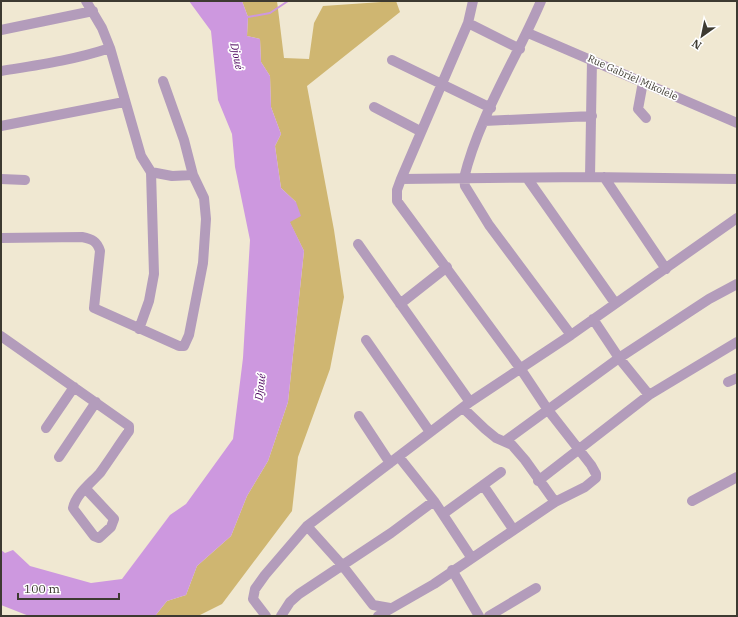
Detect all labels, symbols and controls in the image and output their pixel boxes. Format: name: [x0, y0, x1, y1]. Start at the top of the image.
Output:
north arrow: [682, 16, 722, 56]
text: N: [689, 36, 704, 53]
water label: Djoué: [227, 40, 247, 72]
street label: Rue Gabriel Mikolele: [586, 52, 680, 103]
water label: Djoué: [251, 372, 269, 402]
scale bar: [18, 575, 119, 601]
text: 100 m: [24, 581, 60, 596]

